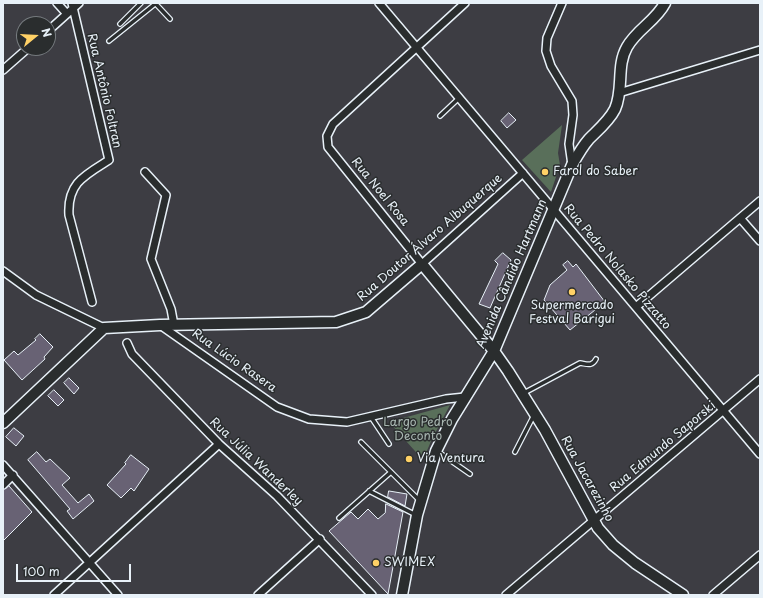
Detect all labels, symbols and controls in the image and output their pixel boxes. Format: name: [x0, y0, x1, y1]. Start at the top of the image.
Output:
north arrow: [16, 16, 56, 56]
text: N: [38, 26, 56, 39]
street label: Rua Antônio Foltran: [84, 32, 124, 150]
street label: Rua Noel Rosa: [348, 155, 412, 229]
place label: Farol do Saber: [553, 165, 638, 179]
marker: Farol do Saber: [540, 167, 550, 177]
street label: Rua Doutor Álvaro Albuquerque: [355, 171, 505, 305]
street label: Avenida Cândido Hartmann: [474, 197, 550, 351]
street label: Rua Pedro Nolasko Pizzatto: [560, 202, 674, 332]
marker: Supermercado Festval Barigui: [567, 287, 577, 297]
place label: Supermercado Festval Barigui: [529, 299, 615, 327]
street label: Rua Lúcio Rasera: [189, 326, 279, 396]
street label: Rua Edmundo Saporski: [607, 399, 719, 495]
street label: Rua Júlia Wanderley: [206, 415, 306, 509]
park label: Largo Pedro Deconto: [383, 416, 453, 444]
street label: Rua Jacarezinho: [558, 434, 616, 524]
place label: Via Ventura: [417, 452, 485, 466]
marker: Via Ventura: [404, 454, 414, 464]
scale bar: [18, 556, 133, 582]
place label: SWIMEX: [384, 556, 435, 570]
marker: SWIMEX: [371, 558, 381, 568]
text: 100 m: [23, 562, 60, 580]

